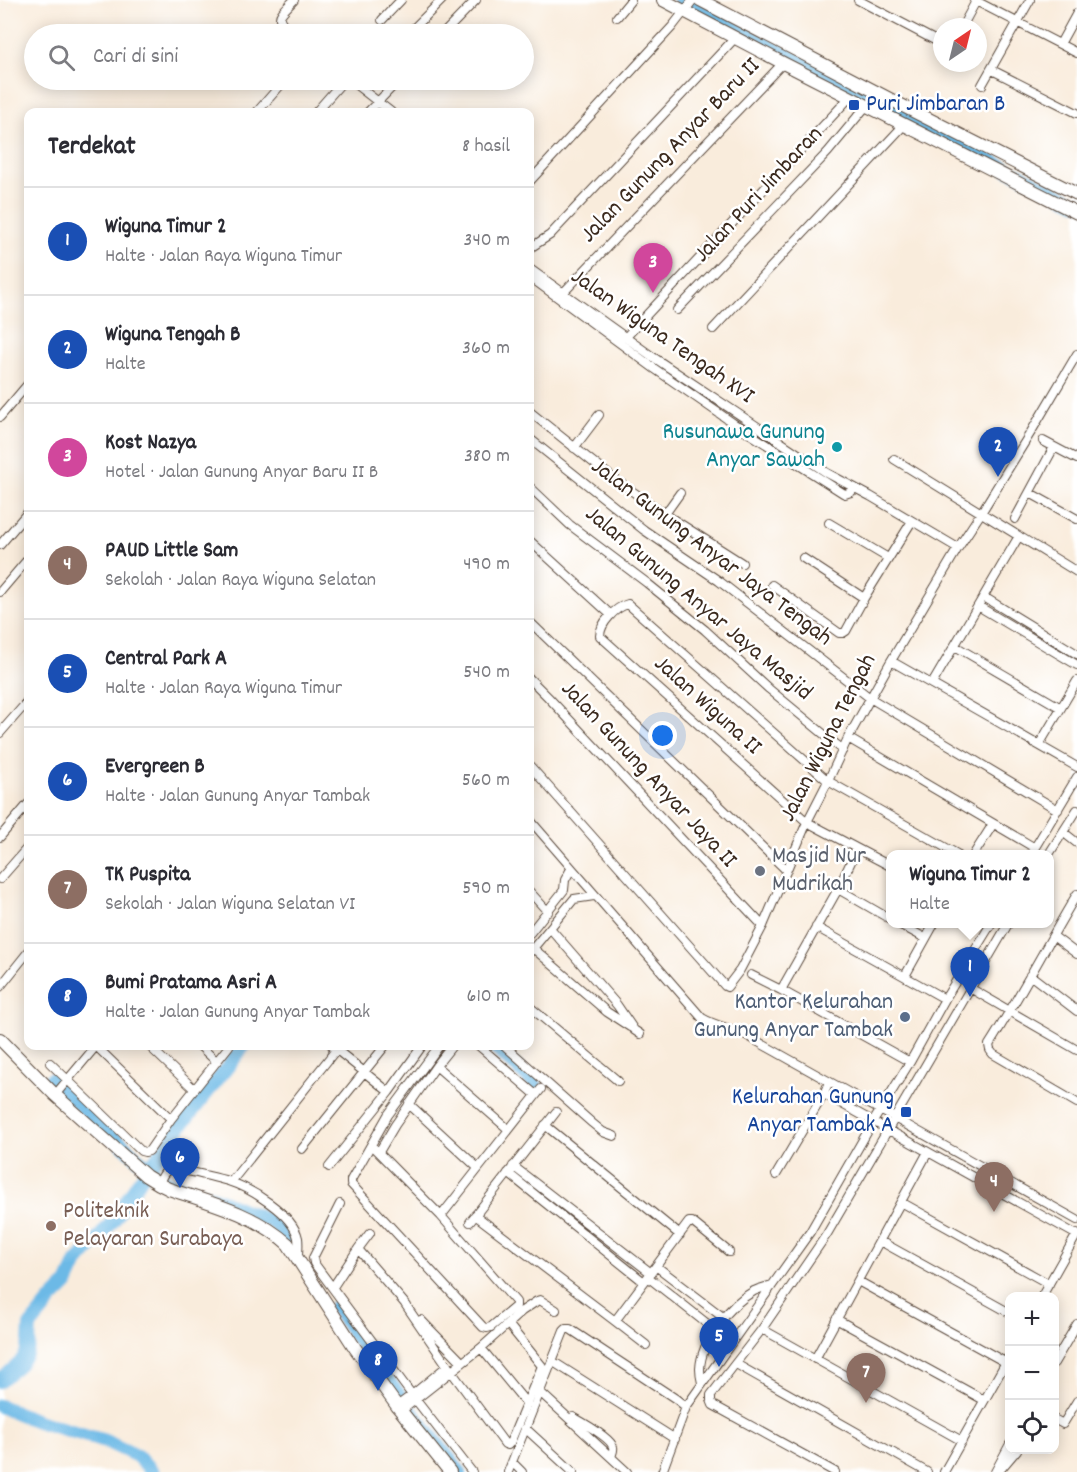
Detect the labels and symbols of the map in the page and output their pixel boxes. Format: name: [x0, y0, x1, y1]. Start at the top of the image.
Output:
north arrow: [933, 18, 987, 72]
street label: Jalan Gunung Anyar Baru II: [573, 50, 769, 251]
place label: Puri Jimbaran B: [866, 88, 1005, 122]
marker: Puri Jimbaran B: [847, 98, 861, 112]
street label: Jalan Puri Jimbaran: [687, 119, 831, 271]
pin: 3: [634, 244, 672, 293]
street label: Jalan Wiguna Tengah XVI: [563, 261, 761, 414]
place label: Rusunawa Gunung Anyar Sawah: [662, 416, 825, 478]
pin: 2: [978, 428, 1018, 477]
marker: Rusunawa Gunung Anyar Sawah: [830, 440, 844, 454]
street label: Jalan Gunung Anyar Jaya Tengah: [583, 451, 839, 655]
street label: Jalan Gunung Anyar Jaya Masjid: [577, 498, 819, 710]
street label: Jalan Wiguna II: [645, 648, 769, 764]
street label: Jalan Wiguna Tengah: [772, 648, 886, 828]
street label: Jalan Gunung Anyar Jaya II: [552, 674, 745, 877]
your location: [648, 721, 677, 750]
place label: Masjid Nur Mudrikah: [772, 840, 866, 902]
marker: Masjid Nur Mudrikah: [753, 864, 767, 878]
pin: 1: [950, 948, 990, 997]
place label: Kantor Kelurahan Gunung Anyar Tambak: [694, 986, 893, 1048]
marker: Kantor Kelurahan Gunung Anyar Tambak: [898, 1010, 912, 1024]
place label: Kelurahan Gunung Anyar Tambak A: [732, 1081, 894, 1143]
marker: Kelurahan Gunung Anyar Tambak A: [899, 1105, 913, 1119]
pin: 6: [160, 1138, 200, 1188]
pin: 4: [974, 1162, 1014, 1212]
place label: Politeknik Pelayaran Surabaya: [63, 1195, 244, 1257]
marker: Politeknik Pelayaran Surabaya: [44, 1219, 58, 1233]
pin: 5: [700, 1318, 738, 1367]
pin: 8: [358, 1342, 398, 1391]
pin: 7: [846, 1354, 886, 1403]

